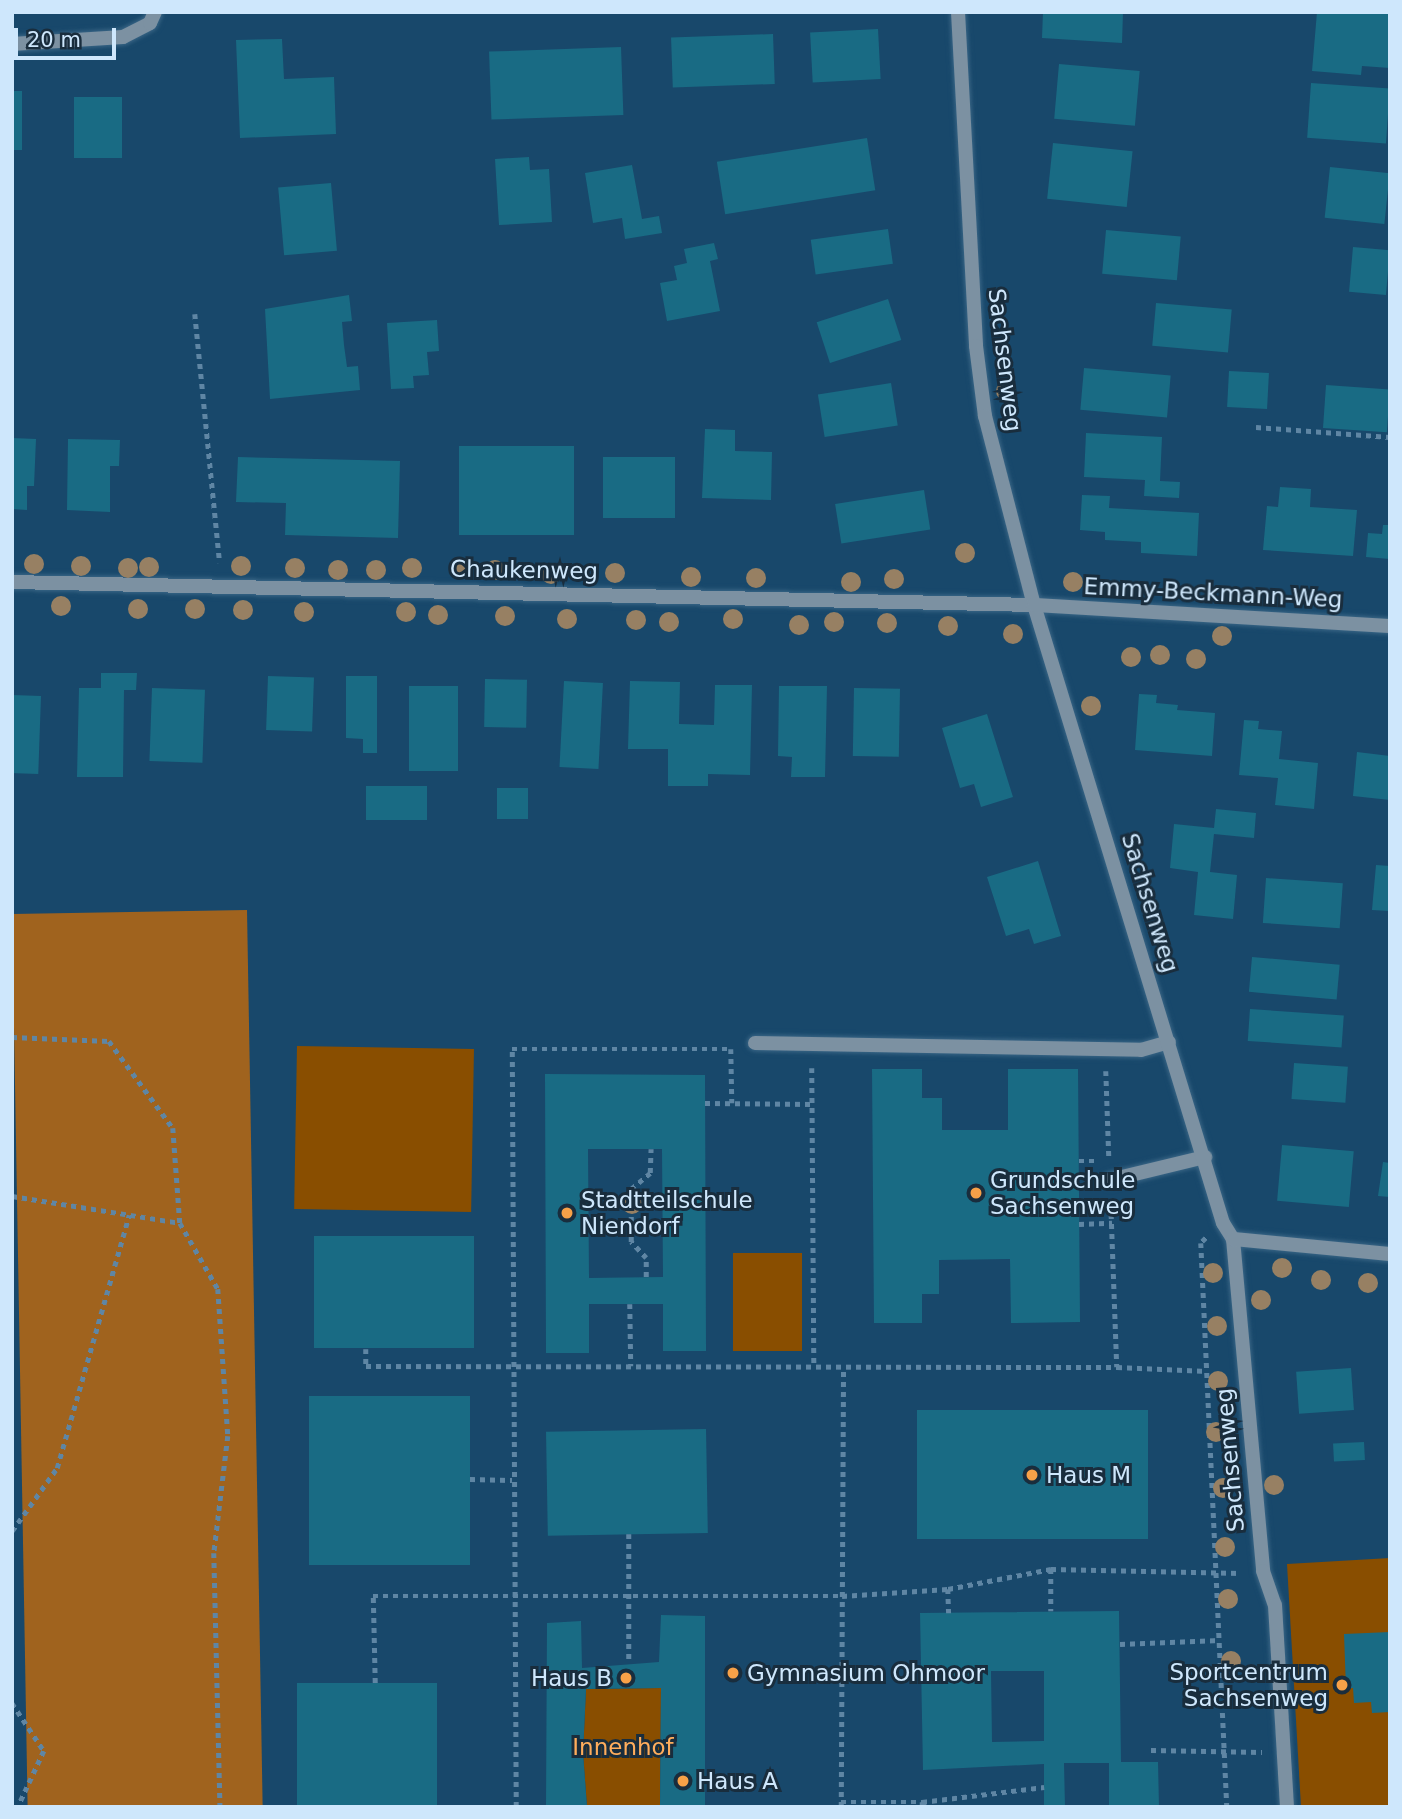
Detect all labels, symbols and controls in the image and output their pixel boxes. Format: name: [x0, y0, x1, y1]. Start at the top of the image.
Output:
scale bar: [18, 14, 119, 58]
text: 20 m: [27, 28, 81, 52]
street label: Sachsenweg: [983, 287, 1027, 433]
street label: Chaukenweg: [450, 555, 598, 585]
street label: Emmy-Beckmann-Weg: [1083, 572, 1343, 614]
street label: Sachsenweg: [1116, 830, 1184, 976]
place label: Grundschule Sachsenweg: [990, 1166, 1135, 1220]
marker: Grundschule Sachsenweg: [968, 1185, 984, 1201]
place label: Stadtteilschule Niendorf: [581, 1186, 753, 1240]
marker: Stadtteilschule Niendorf: [559, 1205, 575, 1221]
street label: Sachsenweg: [1210, 1387, 1250, 1533]
place label: Haus M: [1046, 1461, 1131, 1489]
marker: Haus M: [1024, 1467, 1040, 1483]
place label: Sportcentrum Sachsenweg: [1169, 1658, 1328, 1712]
place label: Gymnasium Ohmoor: [747, 1659, 985, 1687]
place label: Haus B: [531, 1664, 612, 1692]
marker: Gymnasium Ohmoor: [725, 1665, 741, 1681]
marker: Haus B: [618, 1670, 634, 1686]
marker: Sportcentrum Sachsenweg: [1334, 1677, 1350, 1693]
park label: Innenhof: [572, 1733, 674, 1761]
place label: Haus A: [697, 1767, 778, 1795]
marker: Haus A: [675, 1773, 691, 1789]

